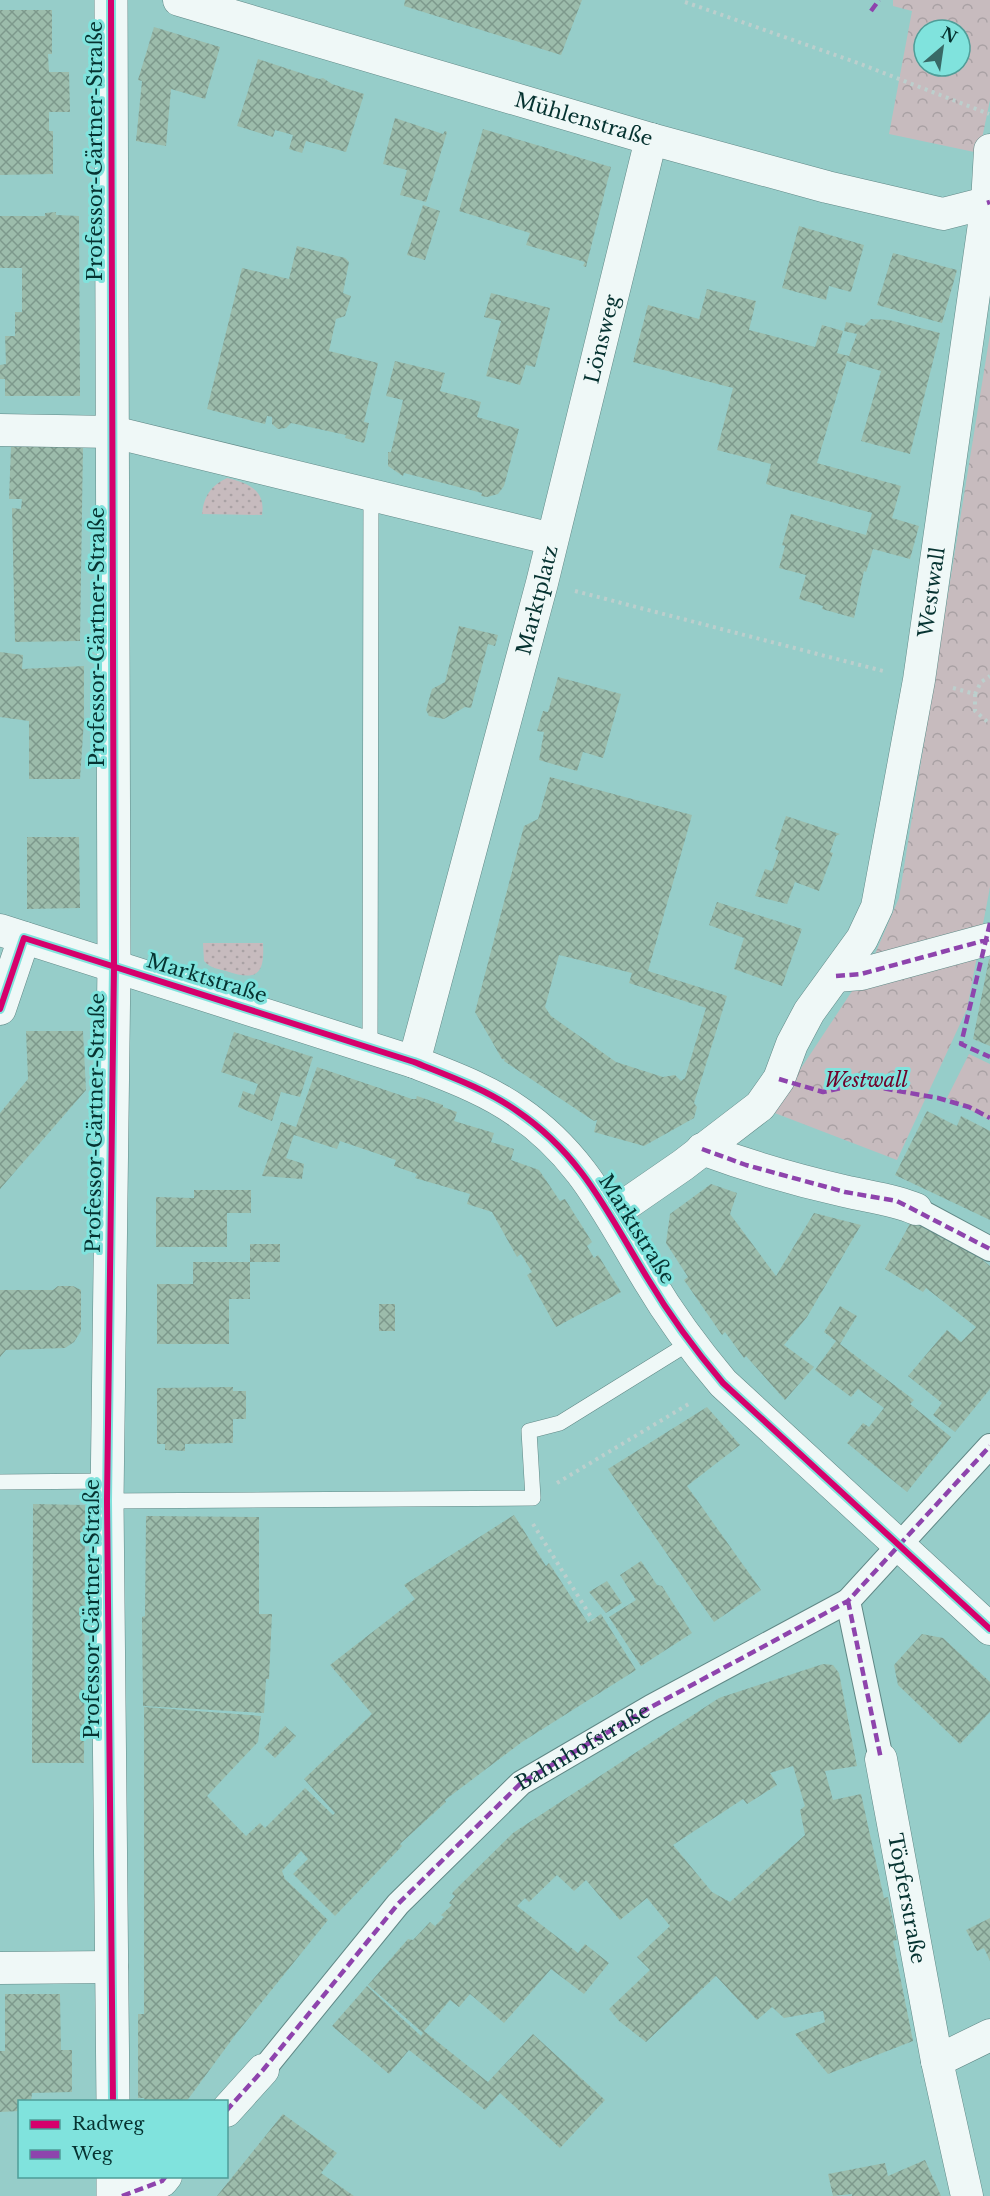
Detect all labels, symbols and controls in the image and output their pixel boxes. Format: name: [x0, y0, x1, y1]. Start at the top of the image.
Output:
north arrow: [912, 18, 972, 78]
street label: Professor-Gärtner-Straße: [83, 21, 107, 281]
text: N: [938, 22, 961, 47]
street label: Mühlenstraße: [512, 88, 656, 151]
street label: Lönsweg: [579, 291, 625, 386]
street label: Professor-Gärtner-Straße: [85, 507, 109, 767]
street label: Marktplatz: [511, 543, 563, 658]
street label: Westwall: [913, 545, 950, 640]
street label: Marktstraße: [144, 948, 270, 1008]
street label: Professor-Gärtner-Straße: [81, 993, 109, 1253]
park label: Westwall: [824, 1068, 909, 1092]
street label: Marktstraße: [594, 1170, 680, 1288]
street label: Professor-Gärtner-Straße: [80, 1479, 104, 1739]
street label: Bahnhofstraße: [511, 1698, 654, 1796]
street label: Töpferstraße: [883, 1832, 931, 1966]
legend: [18, 2100, 228, 2178]
text: Radweg: [72, 2113, 145, 2135]
text: Weg: [71, 2143, 113, 2165]

